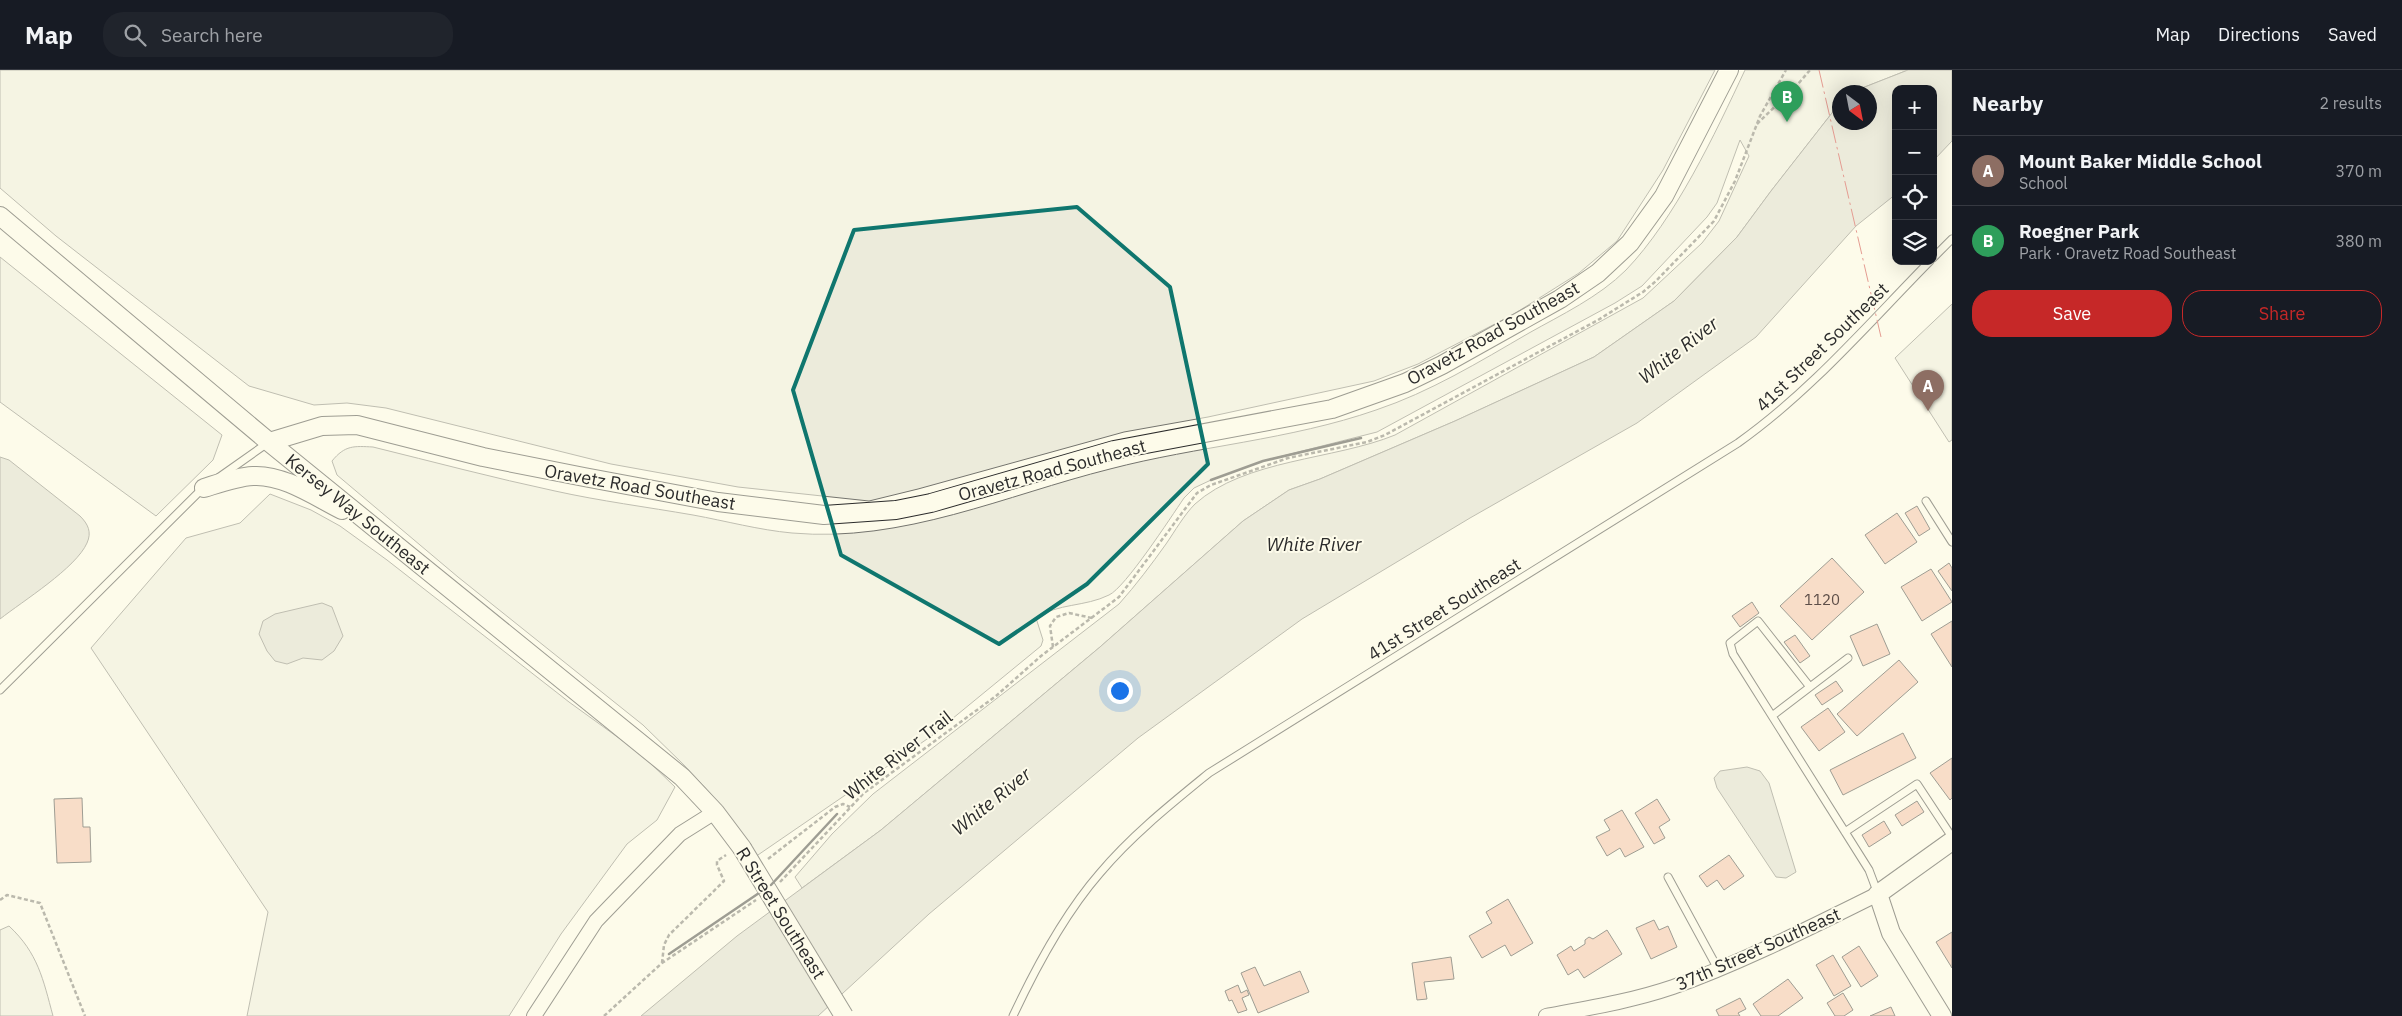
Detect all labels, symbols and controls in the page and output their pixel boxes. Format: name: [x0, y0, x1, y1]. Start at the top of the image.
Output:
search box: [103, 12, 453, 57]
text: Map: [25, 19, 73, 51]
icon: search: [121, 21, 149, 49]
text: Search here: [161, 23, 263, 47]
text: Map: [2155, 23, 2190, 46]
text: Directions: [2218, 23, 2300, 46]
text: Saved: [2328, 23, 2377, 46]
pin: B: [1771, 81, 1803, 122]
north arrow: [1832, 85, 1877, 130]
map controls: [1892, 85, 1937, 265]
button: +: [1892, 85, 1937, 130]
text: Nearby: [1972, 89, 2043, 117]
text: 2 results: [2319, 93, 2382, 113]
button: −: [1892, 130, 1937, 175]
text: Mount Baker Middle School: [2019, 149, 2262, 173]
text: A: [1983, 161, 1993, 181]
text: 370 m: [2335, 161, 2382, 181]
text: School: [2019, 173, 2068, 193]
button: locate: [1892, 175, 1937, 220]
text: Roegner Park: [2019, 219, 2139, 243]
button: layers: [1892, 220, 1937, 265]
text: B: [1983, 231, 1993, 251]
text: 380 m: [2335, 231, 2382, 251]
text: Park · Oravetz Road Southeast: [2019, 243, 2236, 263]
street label: Oravetz Road Southeast: [1403, 276, 1583, 390]
street label: 41st Street Southeast: [1751, 278, 1893, 416]
button: Save: [1972, 290, 2172, 337]
button: Share: [2182, 290, 2382, 337]
water label: White River: [1633, 311, 1724, 389]
pin: A: [1912, 370, 1944, 411]
street label: Oravetz Road Southeast: [955, 434, 1149, 506]
street label: Kersey Way Southeast: [281, 449, 435, 579]
street label: Oravetz Road Southeast: [543, 459, 737, 515]
water label: White River: [1267, 532, 1363, 556]
street label: 41st Street Southeast: [1363, 553, 1525, 665]
house number: 1120: [1804, 590, 1840, 609]
your location: [1107, 678, 1133, 704]
street label: White River Trail: [839, 705, 957, 805]
water label: White River: [947, 761, 1036, 840]
street label: R Street Southeast: [731, 843, 831, 983]
street label: 37th Street Southeast: [1672, 902, 1844, 996]

